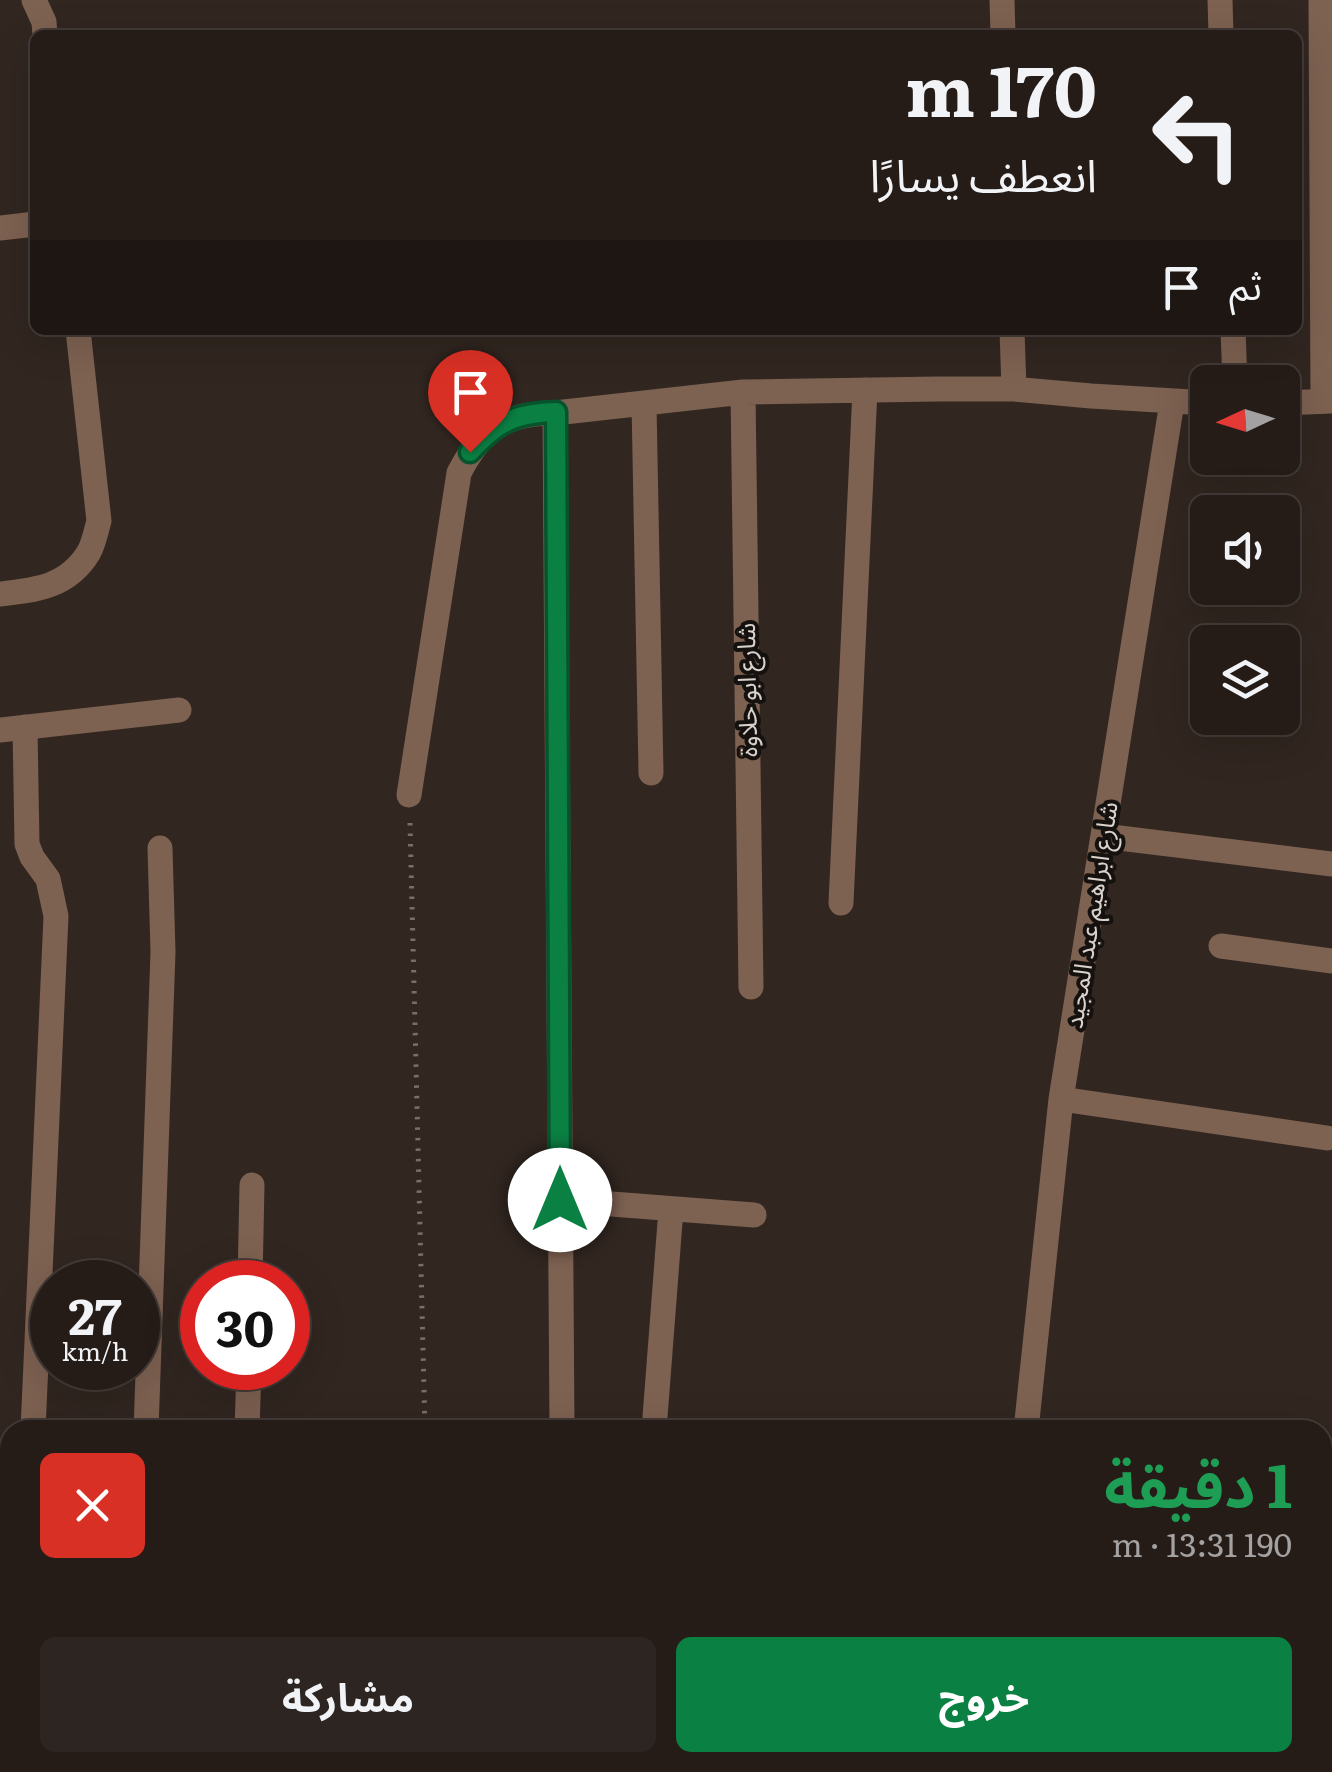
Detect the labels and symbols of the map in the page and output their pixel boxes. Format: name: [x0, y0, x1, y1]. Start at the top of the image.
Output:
pin: [428, 350, 513, 453]
north arrow: [1190, 365, 1300, 475]
street label: شارع ابو حلاوة: [726, 623, 767, 757]
street label: شارع ابراهيم عبد المجيد: [1053, 799, 1129, 1031]
position arrow: [508, 1148, 612, 1252]
speed limit sign: 30: [180, 1260, 310, 1390]

